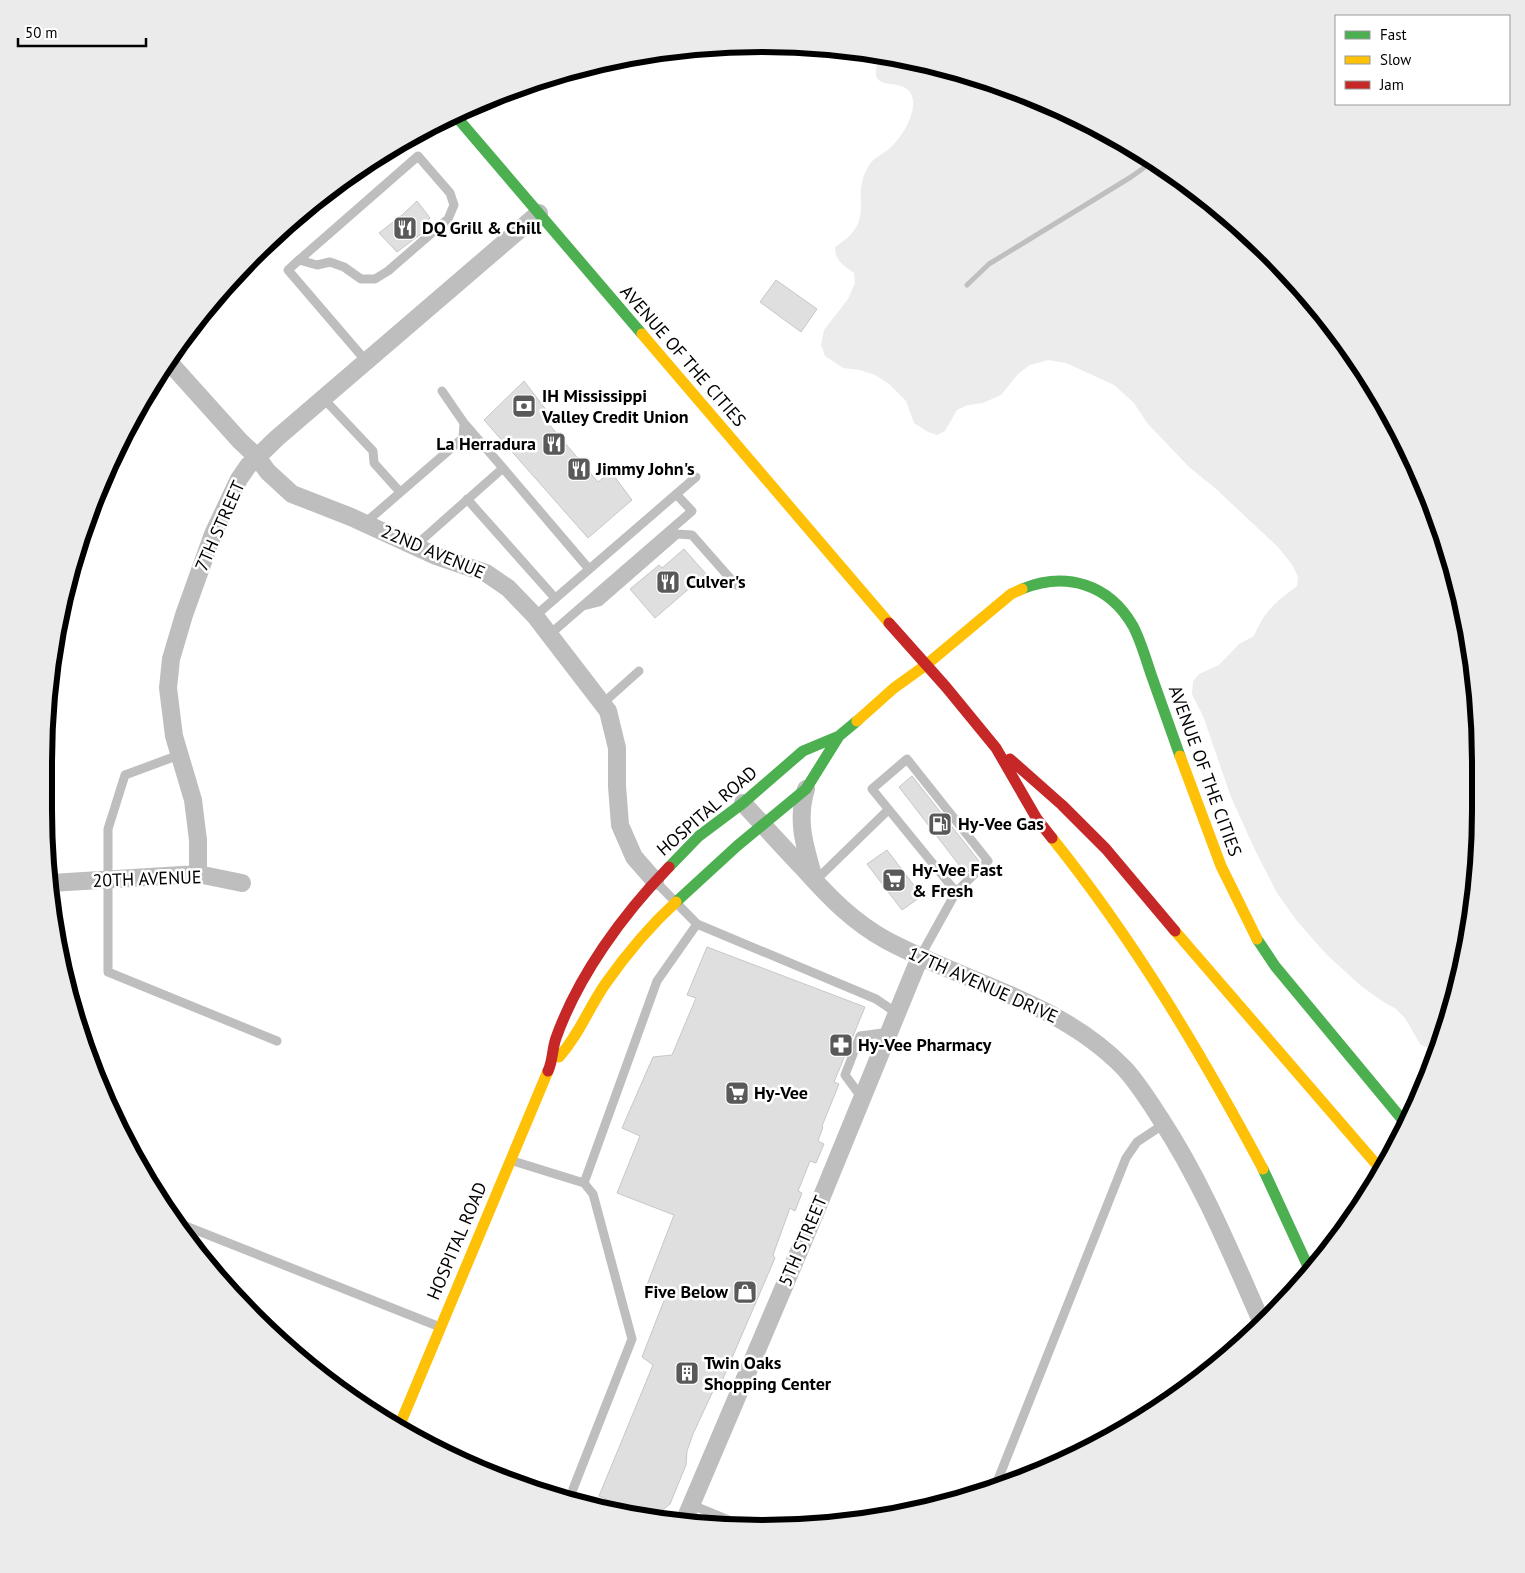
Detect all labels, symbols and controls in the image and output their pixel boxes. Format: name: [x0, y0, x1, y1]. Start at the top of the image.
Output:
scale bar: [18, 15, 145, 47]
legend: [1335, 15, 1510, 105]
text: 50 m: [25, 23, 58, 42]
text: Fast: [1380, 25, 1407, 44]
text: Slow: [1380, 50, 1411, 69]
text: Jam: [1379, 75, 1404, 94]
restaurant icon: DQ Grill & Chill: [392, 215, 418, 241]
place label: DQ Grill & Chill: [422, 216, 542, 239]
street label: AVENUE OF THE CITIES: [616, 280, 751, 431]
place label: IH Mississippi Valley Credit Union: [541, 384, 689, 428]
bank icon: IH Mississippi Valley Credit Union: [511, 393, 537, 419]
restaurant icon: La Herradura: [541, 431, 567, 457]
place label: La Herradura: [436, 432, 536, 455]
restaurant icon: Jimmy John's: [566, 456, 592, 482]
place label: Jimmy John's: [595, 457, 695, 480]
street label: 7TH STREET: [189, 477, 250, 574]
street label: 22ND AVENUE: [378, 519, 489, 584]
restaurant icon: Culver's: [655, 569, 681, 595]
place label: Culver's: [686, 570, 746, 593]
street label: AVENUE OF THE CITIES: [1164, 682, 1247, 859]
street label: HOSPITAL ROAD: [652, 761, 762, 861]
fuel station icon: Hy-Vee Gas: [927, 811, 953, 837]
place label: Hy-Vee Gas: [958, 812, 1044, 835]
place label: Hy-Vee Fast & Fresh: [912, 858, 1003, 902]
street label: 20TH AVENUE: [92, 865, 202, 892]
supermarket icon: Hy-Vee Fast & Fresh: [881, 867, 907, 893]
street label: 17TH AVENUE DRIVE: [905, 941, 1062, 1028]
pharmacy icon: Hy-Vee Pharmacy: [828, 1032, 854, 1058]
place label: Hy-Vee Pharmacy: [858, 1033, 992, 1056]
supermarket icon: Hy-Vee: [724, 1080, 750, 1106]
place label: Hy-Vee: [754, 1081, 808, 1104]
street label: HOSPITAL ROAD: [421, 1178, 492, 1303]
street label: 5TH STREET: [773, 1192, 832, 1290]
shop icon: Five Below: [732, 1279, 758, 1305]
place label: Five Below: [644, 1280, 729, 1303]
place label: Twin Oaks Shopping Center: [704, 1351, 832, 1395]
building icon: Twin Oaks Shopping Center: [674, 1360, 700, 1386]

